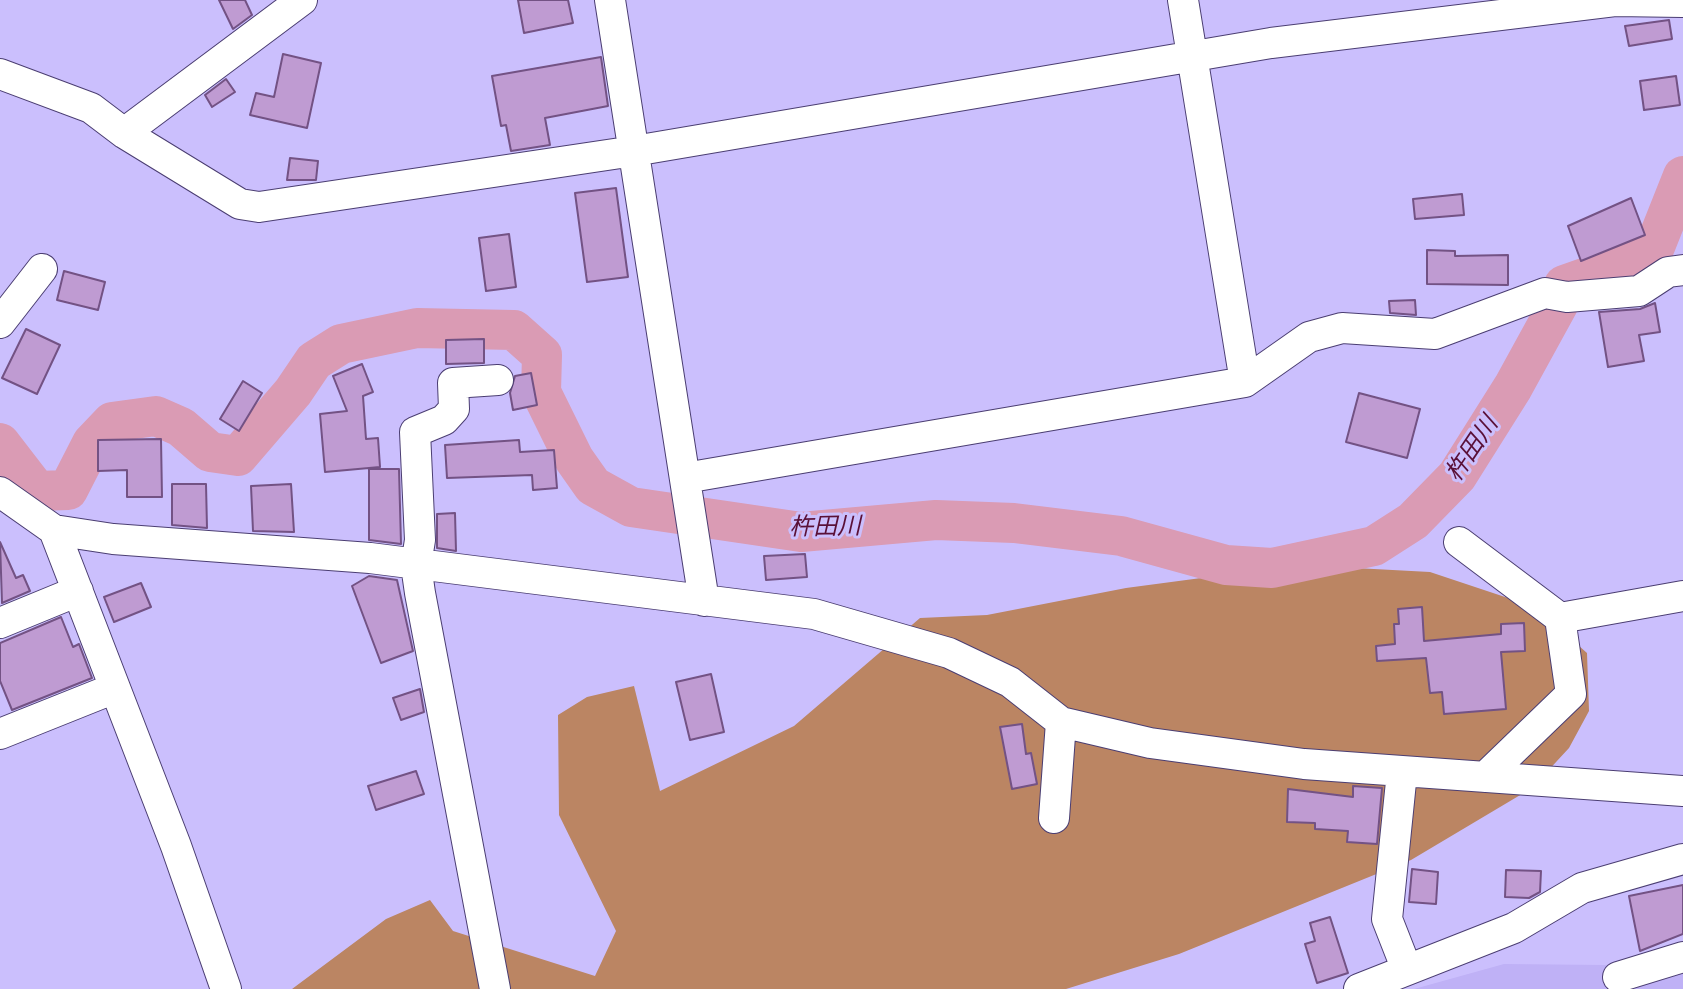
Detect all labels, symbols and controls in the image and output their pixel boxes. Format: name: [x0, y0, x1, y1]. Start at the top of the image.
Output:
water label: 杵田川: [1440, 411, 1504, 487]
water label: 杵田川: [789, 512, 861, 542]

